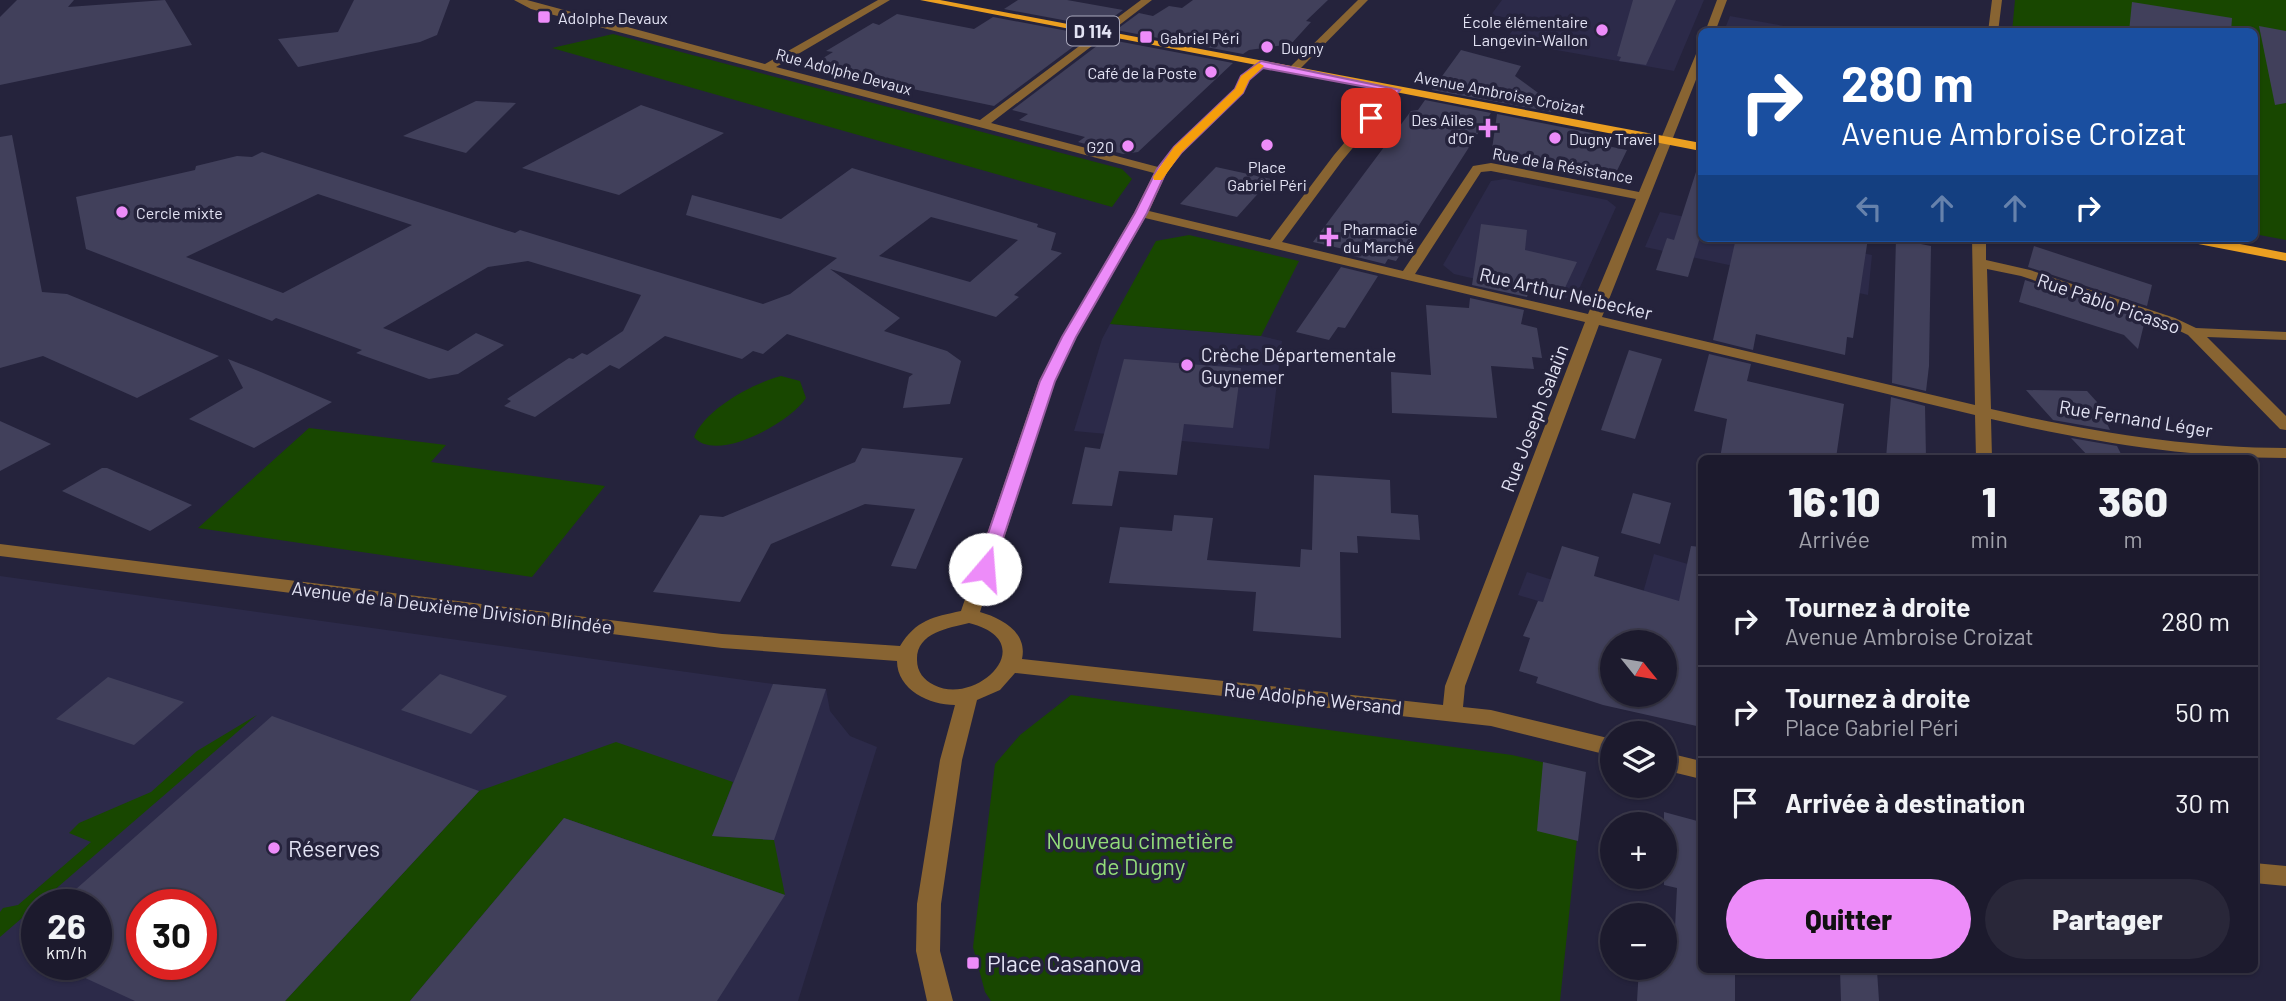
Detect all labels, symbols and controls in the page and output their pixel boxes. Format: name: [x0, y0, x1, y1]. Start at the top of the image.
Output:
place label: Adolphe Devaux: [558, 8, 668, 27]
marker: Adolphe Devaux: [536, 9, 552, 25]
place label: École élémentaire Langevin-Wallon: [1463, 12, 1588, 49]
road number: D 114: [1067, 16, 1119, 46]
marker: École élémentaire Langevin-Wallon: [1594, 22, 1610, 38]
place label: Gabriel Péri: [1160, 28, 1240, 47]
marker: Gabriel Péri: [1138, 29, 1154, 45]
place label: Dugny: [1281, 38, 1324, 57]
marker: Dugny: [1259, 39, 1275, 55]
street label: Rue Adolphe Devaux: [774, 44, 914, 98]
text: 280 m: [1841, 53, 1974, 112]
icon: right: [1726, 56, 1817, 147]
place label: Café de la Poste: [1087, 63, 1197, 82]
marker: Café de la Poste: [1203, 64, 1219, 80]
street label: Avenue Ambroise Croizat: [1413, 66, 1587, 118]
pin: [1341, 88, 1401, 148]
icon: arrive: [1352, 99, 1390, 137]
place label: Des Ailes d'Or: [1411, 110, 1474, 147]
text: Avenue Ambroise Croizat: [1841, 113, 2187, 151]
marker: Des Ailes d'Or: [1480, 120, 1496, 136]
place label: Dugny Travel: [1569, 129, 1657, 148]
marker: Dugny Travel: [1547, 130, 1563, 146]
place label: G20: [1087, 137, 1114, 156]
marker: Place Gabriel Péri: [1259, 137, 1275, 153]
marker: G20: [1120, 138, 1136, 154]
street label: Rue de la Résistance: [1491, 143, 1635, 187]
place label: Place Gabriel Péri: [1227, 157, 1307, 194]
icon: left: [1850, 189, 1888, 227]
icon: ahead: [1923, 189, 1961, 227]
icon: ahead: [1996, 189, 2034, 227]
icon: right: [2069, 189, 2107, 227]
place label: Cercle mixte: [136, 203, 223, 222]
marker: Cercle mixte: [114, 204, 130, 220]
place label: Pharmacie du Marché: [1343, 219, 1417, 256]
marker: Pharmacie du Marché: [1321, 229, 1337, 245]
street label: Rue Arthur Neibecker: [1477, 262, 1655, 324]
street label: Rue Pablo Picasso: [2035, 268, 2183, 338]
street label: Rue Joseph Salaün: [1495, 341, 1573, 495]
place label: Crèche Départementale Guynemer: [1201, 343, 1396, 388]
marker: Crèche Départementale Guynemer: [1179, 357, 1195, 373]
street label: Rue Fernand Léger: [2058, 395, 2215, 442]
text: 16:10: [1788, 475, 1880, 525]
text: 1: [1982, 475, 1997, 525]
text: 360: [2098, 475, 2168, 525]
text: Arrivée: [1798, 525, 1870, 553]
text: min: [1971, 525, 2008, 553]
text: m: [2123, 525, 2142, 553]
position arrow: [948, 532, 1022, 606]
street label: Avenue de la Deuxième Division Blindée: [290, 576, 614, 638]
text: Tournez à droite: [1785, 591, 1970, 622]
icon: right: [1726, 602, 1764, 640]
text: 280 m: [2161, 605, 2230, 636]
text: Avenue Ambroise Croizat: [1785, 622, 2034, 650]
north arrow: [1600, 630, 1676, 707]
map controls: [1600, 630, 1677, 980]
street label: Rue Adolphe Wersand: [1223, 677, 1403, 719]
text: Tournez à droite: [1785, 682, 1970, 713]
icon: right: [1726, 693, 1764, 731]
text: 50 m: [2175, 696, 2230, 727]
text: Place Gabriel Péri: [1785, 713, 1959, 741]
button: layers: [1600, 721, 1677, 798]
icon: arrive: [1726, 784, 1764, 822]
text: Arrivée à destination: [1785, 787, 2025, 818]
text: 30 m: [2175, 787, 2230, 818]
button: +: [1600, 812, 1677, 889]
park label: Nouveau cimetière de Dugny: [1046, 826, 1234, 880]
place label: Réserves: [288, 834, 380, 862]
marker: Réserves: [266, 840, 282, 856]
button: Quitter: [1726, 879, 1971, 959]
button: Partager: [1985, 879, 2230, 959]
speed limit sign: 30: [126, 889, 217, 980]
button: −: [1600, 903, 1677, 980]
text: 26: [47, 904, 86, 946]
text: km/h: [46, 941, 87, 963]
place label: Place Casanova: [987, 949, 1142, 977]
marker: Place Casanova: [965, 955, 981, 971]

